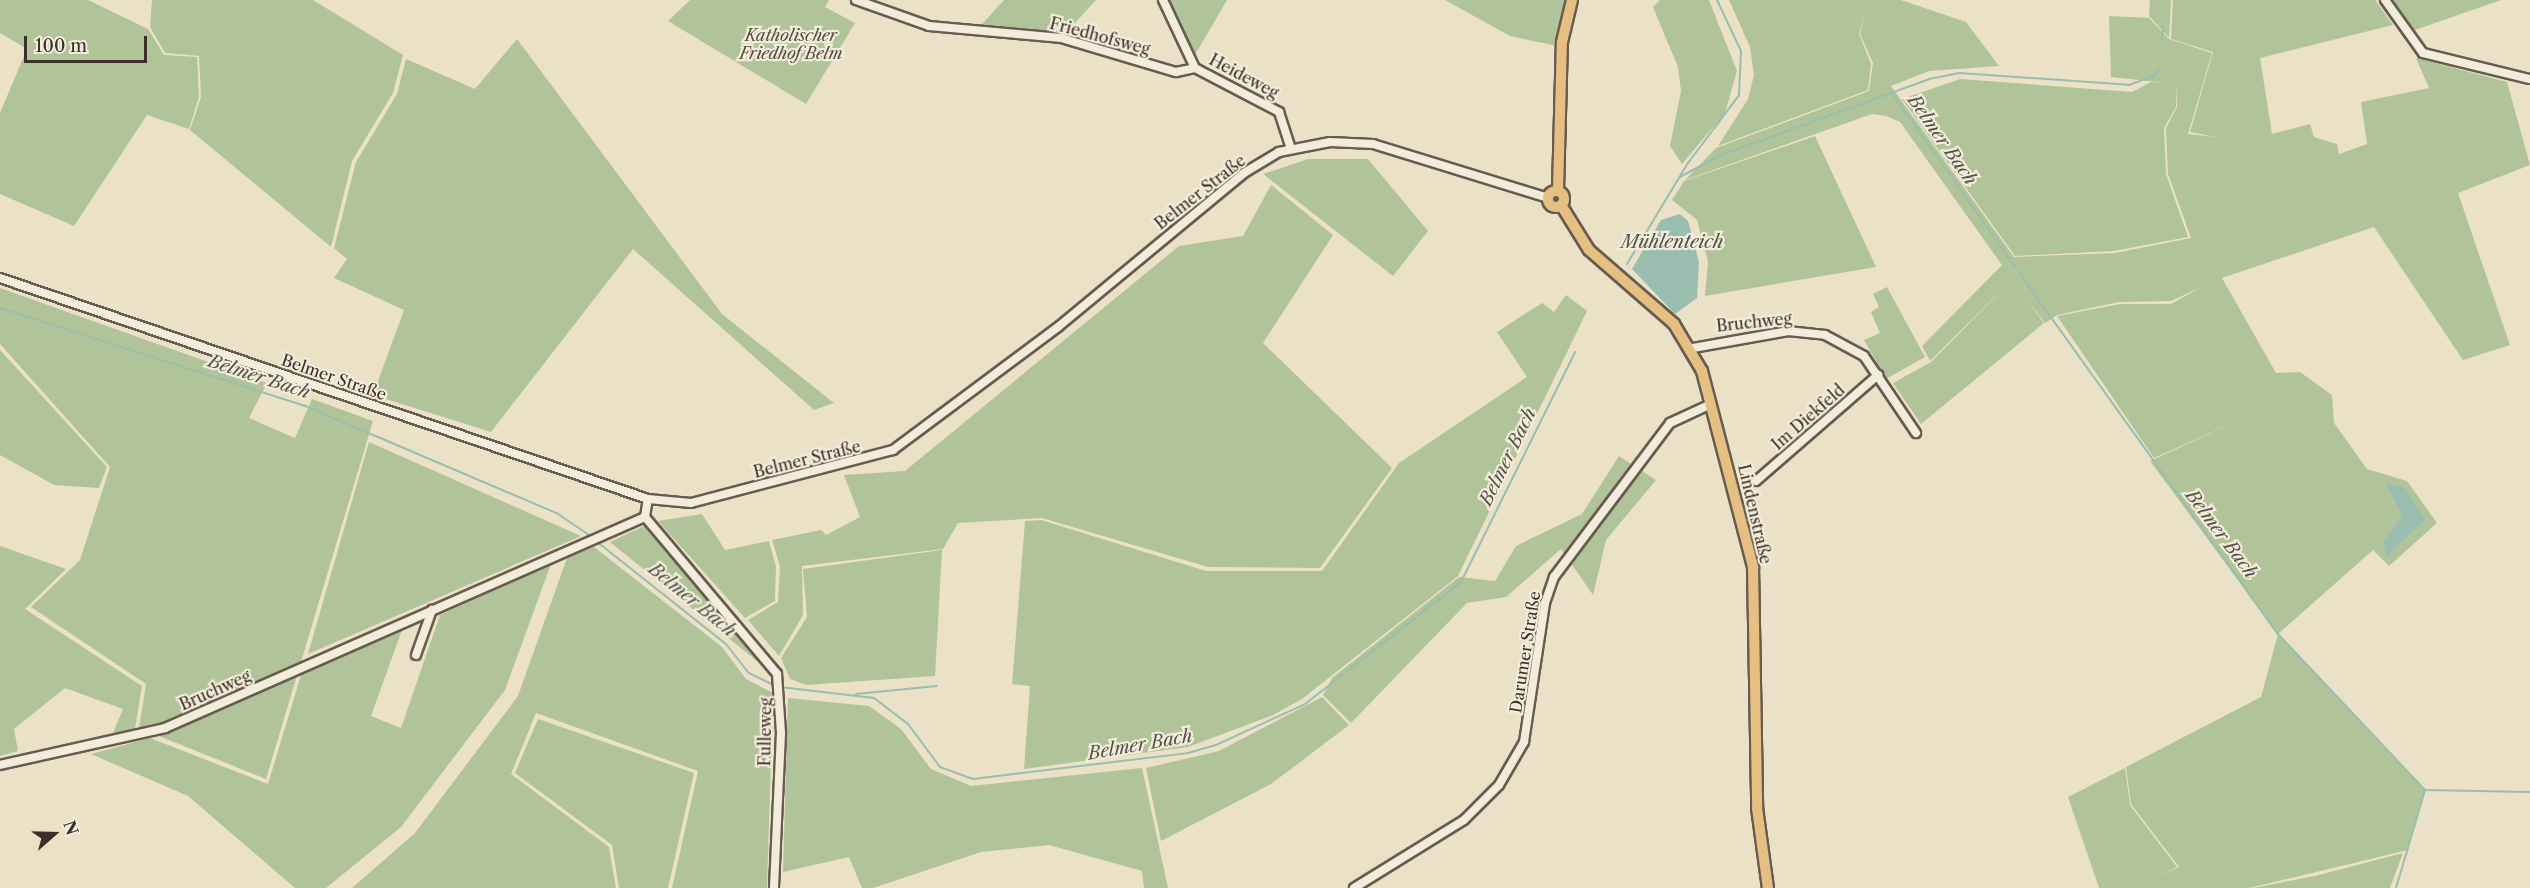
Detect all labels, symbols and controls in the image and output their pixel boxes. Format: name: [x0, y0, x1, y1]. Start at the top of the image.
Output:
street label: Friedhofsweg: [1048, 13, 1152, 59]
scale bar: [27, 24, 150, 62]
park label: Katholischer Friedhof Belm: [739, 25, 843, 63]
text: 100 m: [35, 35, 87, 57]
street label: Heideweg: [1206, 50, 1282, 102]
water label: Belmer Bach: [1903, 91, 1981, 189]
street label: Belmer Straße: [1151, 151, 1249, 233]
water label: Mühlenteich: [1621, 231, 1723, 253]
street label: Bruchweg: [1715, 308, 1793, 336]
water label: Belmer Bach: [205, 350, 313, 404]
street label: Belmer Straße: [279, 350, 389, 404]
street label: Im Diekfeld: [1768, 380, 1848, 454]
water label: Belmer Bach: [1475, 405, 1541, 509]
street label: Belmer Straße: [751, 436, 863, 482]
street label: Lindenstraße: [1734, 462, 1776, 566]
water label: Belmer Bach: [2181, 485, 2261, 583]
water label: Belmer Bach: [644, 558, 740, 642]
street label: Darumer Straße: [1506, 590, 1544, 714]
street label: Bruchweg: [176, 666, 254, 714]
street label: Fulleweg: [755, 698, 775, 766]
water label: Belmer Bach: [1086, 725, 1194, 765]
north arrow: [24, 804, 84, 864]
text: N: [59, 818, 83, 838]

